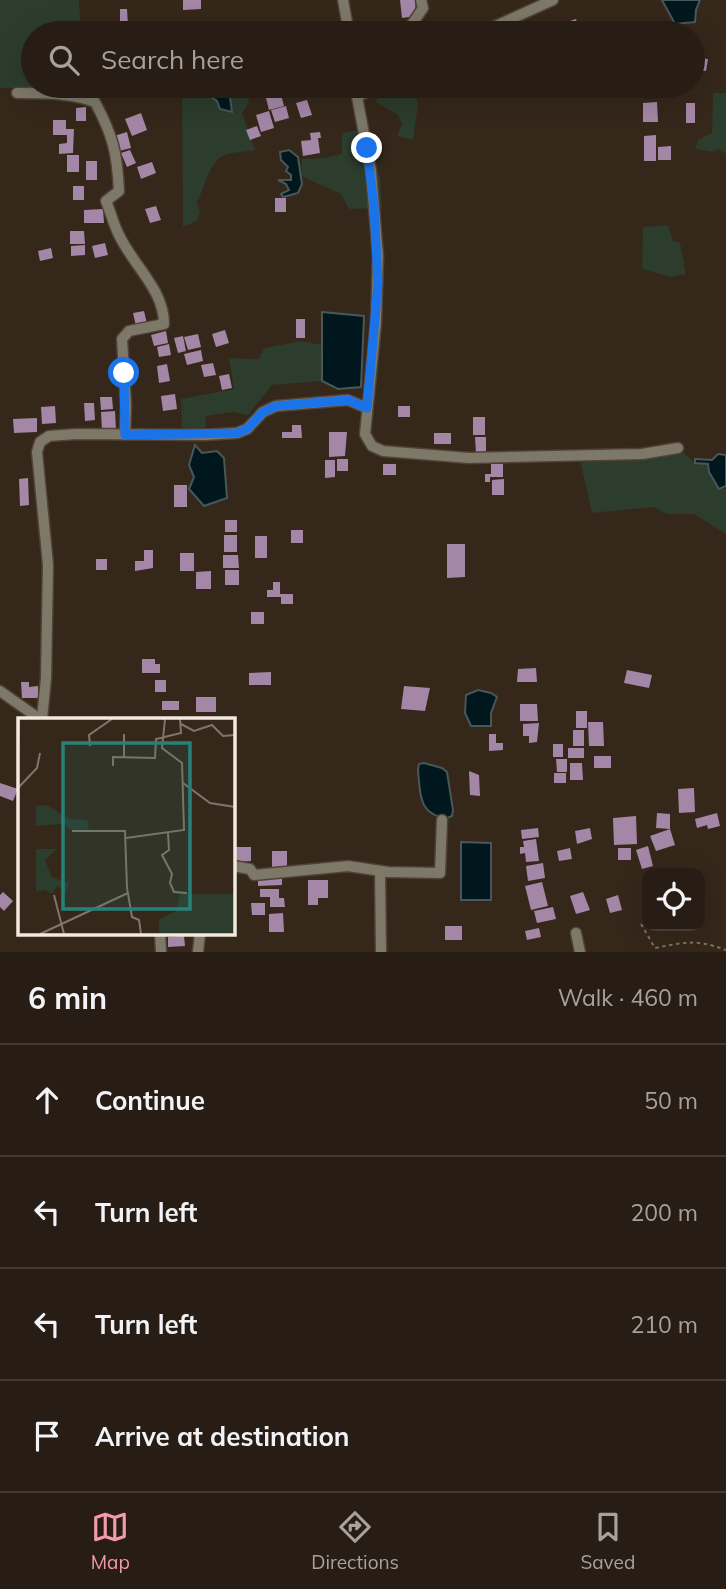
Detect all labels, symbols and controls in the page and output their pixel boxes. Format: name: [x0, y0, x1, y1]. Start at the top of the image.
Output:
search box: [21, 21, 705, 98]
icon: search: [45, 41, 83, 79]
text: Search here: [101, 43, 244, 76]
route end: [351, 132, 382, 163]
route start: [108, 357, 139, 388]
inset map: [18, 718, 234, 934]
map controls: [642, 868, 705, 931]
button: locate: [642, 868, 705, 931]
text: 6 min: [28, 979, 107, 1017]
text: Walk · 460 m: [558, 983, 698, 1012]
icon: ahead: [28, 1081, 66, 1119]
text: Continue: [95, 1084, 205, 1117]
text: 50 m: [644, 1086, 698, 1115]
icon: left: [28, 1193, 66, 1231]
text: Turn left: [95, 1196, 197, 1229]
text: 200 m: [630, 1198, 698, 1227]
icon: left: [28, 1305, 66, 1343]
text: Turn left: [95, 1308, 197, 1341]
text: 210 m: [630, 1310, 698, 1339]
icon: arrive: [28, 1417, 66, 1455]
text: Arrive at destination: [95, 1420, 350, 1453]
tab: Map: [91, 1508, 130, 1574]
tab: Directions: [311, 1508, 399, 1574]
tab: Saved: [580, 1508, 635, 1574]

